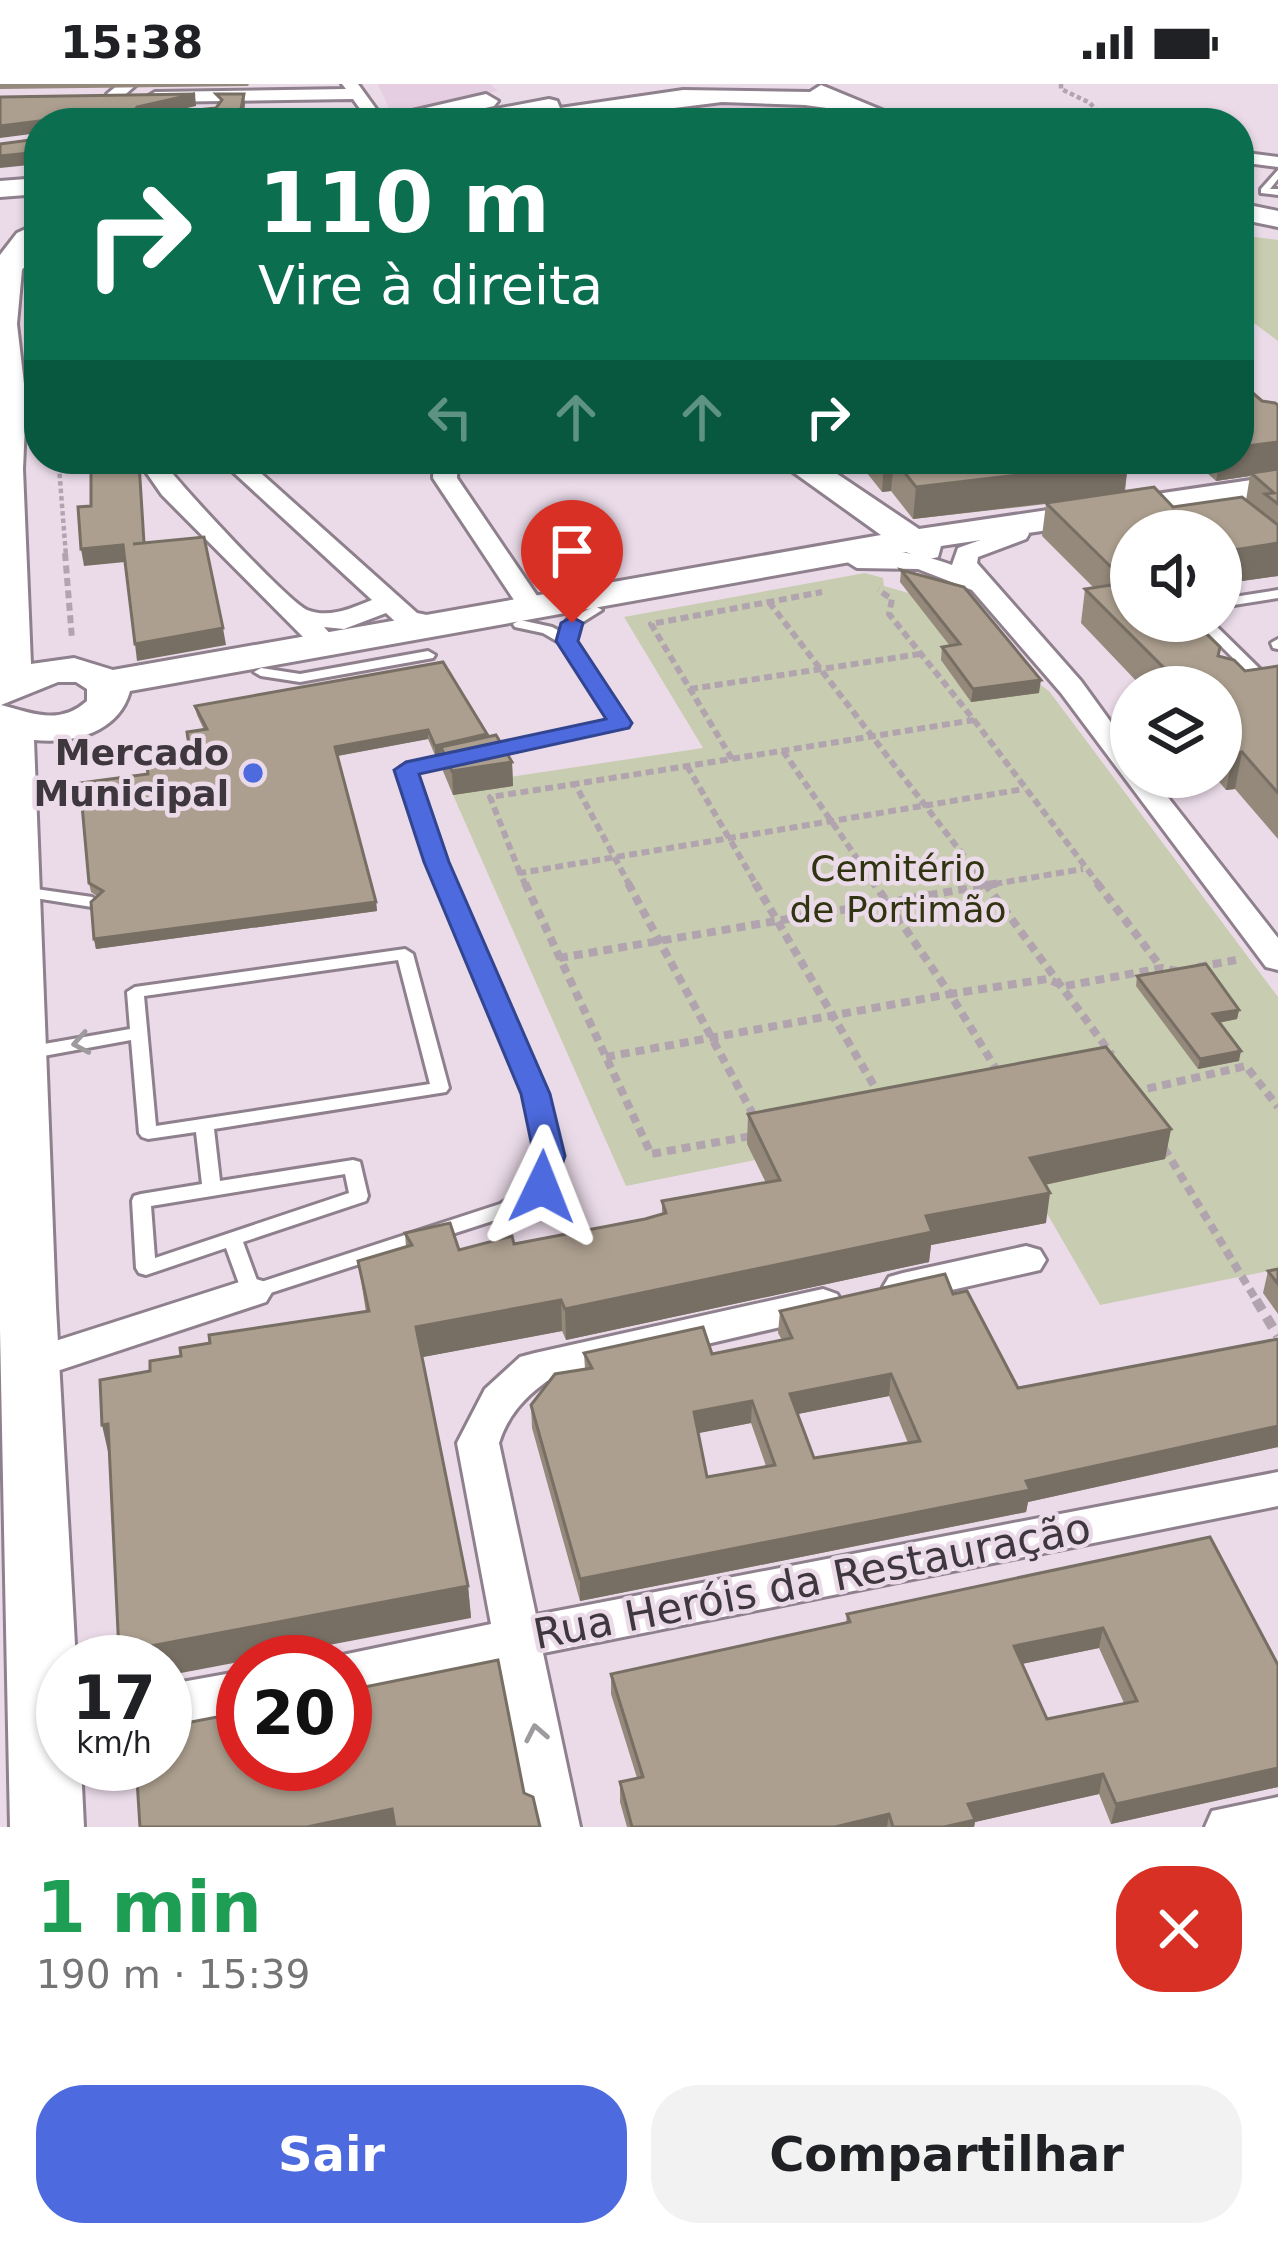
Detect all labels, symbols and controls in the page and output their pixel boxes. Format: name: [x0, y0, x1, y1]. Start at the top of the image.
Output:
text: 15:38: [60, 16, 203, 69]
text: 110 m: [258, 154, 550, 252]
icon: right: [60, 156, 216, 312]
text: Vire à direita: [258, 254, 603, 317]
icon: left: [417, 384, 483, 450]
icon: ahead: [543, 384, 609, 450]
icon: ahead: [669, 384, 735, 450]
icon: right: [795, 384, 861, 450]
pin: [521, 500, 623, 623]
map controls: [1110, 510, 1242, 798]
button: sound: [1110, 510, 1242, 642]
icon: arrive: [539, 518, 605, 584]
button: layers: [1110, 666, 1242, 798]
place label: Mercado Municipal: [33, 732, 229, 814]
marker: Mercado Municipal: [240, 760, 266, 786]
park label: Cemitério de Portimão: [790, 848, 1006, 930]
one-way arrow: [71, 1029, 91, 1055]
position arrow: [479, 1124, 605, 1250]
street label: Rua Heróis da Restauração: [529, 1503, 1095, 1659]
speed limit sign: 20: [216, 1635, 372, 1791]
text: 17: [72, 1663, 156, 1733]
one-way arrow: [524, 1724, 550, 1744]
text: km/h: [76, 1725, 152, 1760]
text: 1 min: [36, 1865, 262, 1949]
button: close: [1116, 1866, 1242, 1992]
text: 190 m · 15:39: [36, 1952, 310, 1997]
button: Sair: [36, 2085, 627, 2223]
button: Compartilhar: [651, 2085, 1242, 2223]

